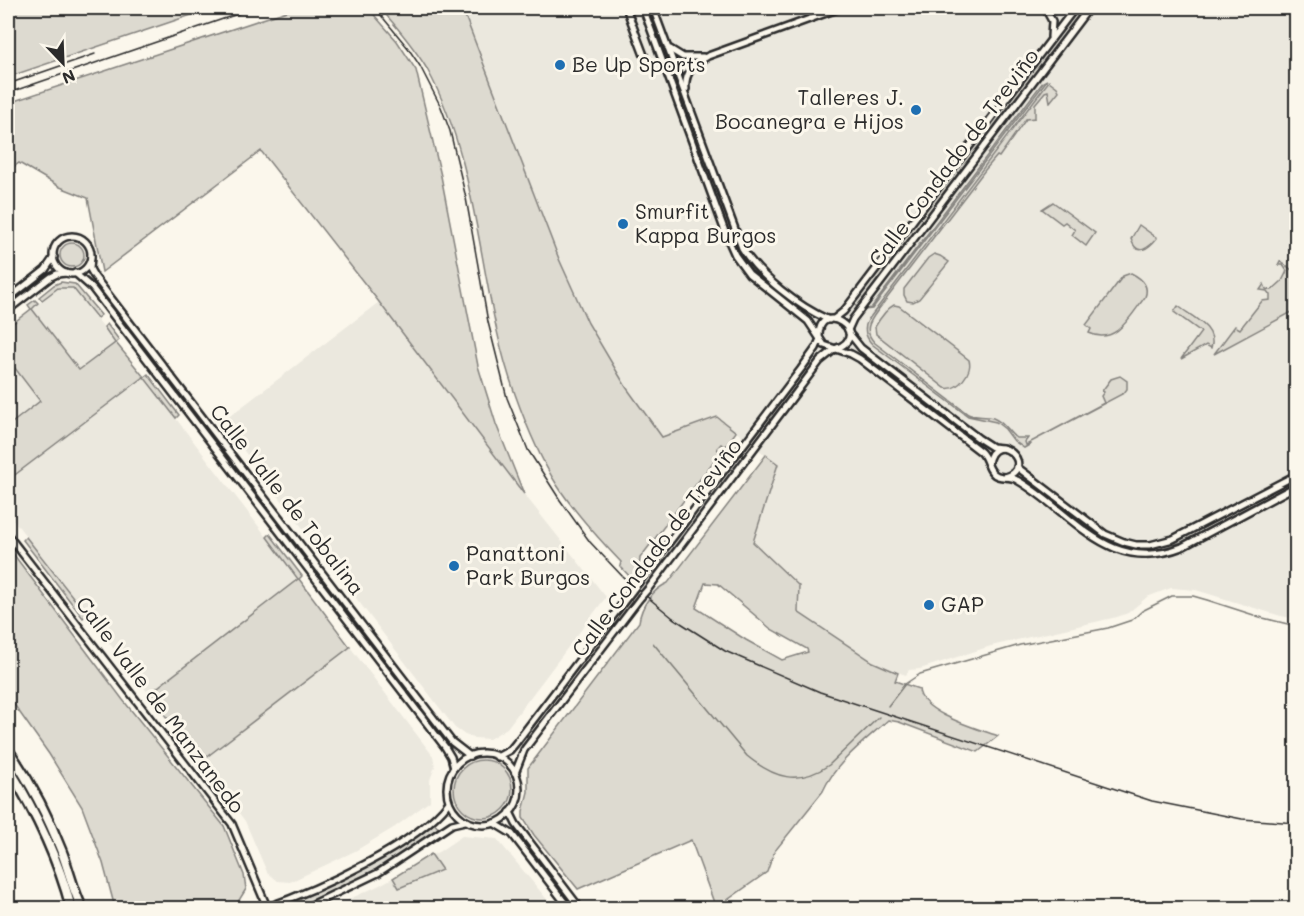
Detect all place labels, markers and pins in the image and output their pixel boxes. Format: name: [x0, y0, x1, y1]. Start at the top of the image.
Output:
place label: Be Up Sports: [572, 50, 706, 77]
marker: Be Up Sports: [553, 58, 567, 72]
place label: Talleres J. Bocanegra e Hijos: [715, 83, 904, 134]
marker: Talleres J. Bocanegra e Hijos: [909, 103, 923, 117]
place label: Smurfit Kappa Burgos: [635, 197, 776, 248]
marker: Smurfit Kappa Burgos: [616, 217, 630, 231]
place label: Panattoni Park Burgos: [466, 539, 590, 590]
marker: Panattoni Park Burgos: [447, 559, 461, 573]
place label: GAP: [941, 590, 984, 617]
marker: GAP: [922, 598, 936, 612]

